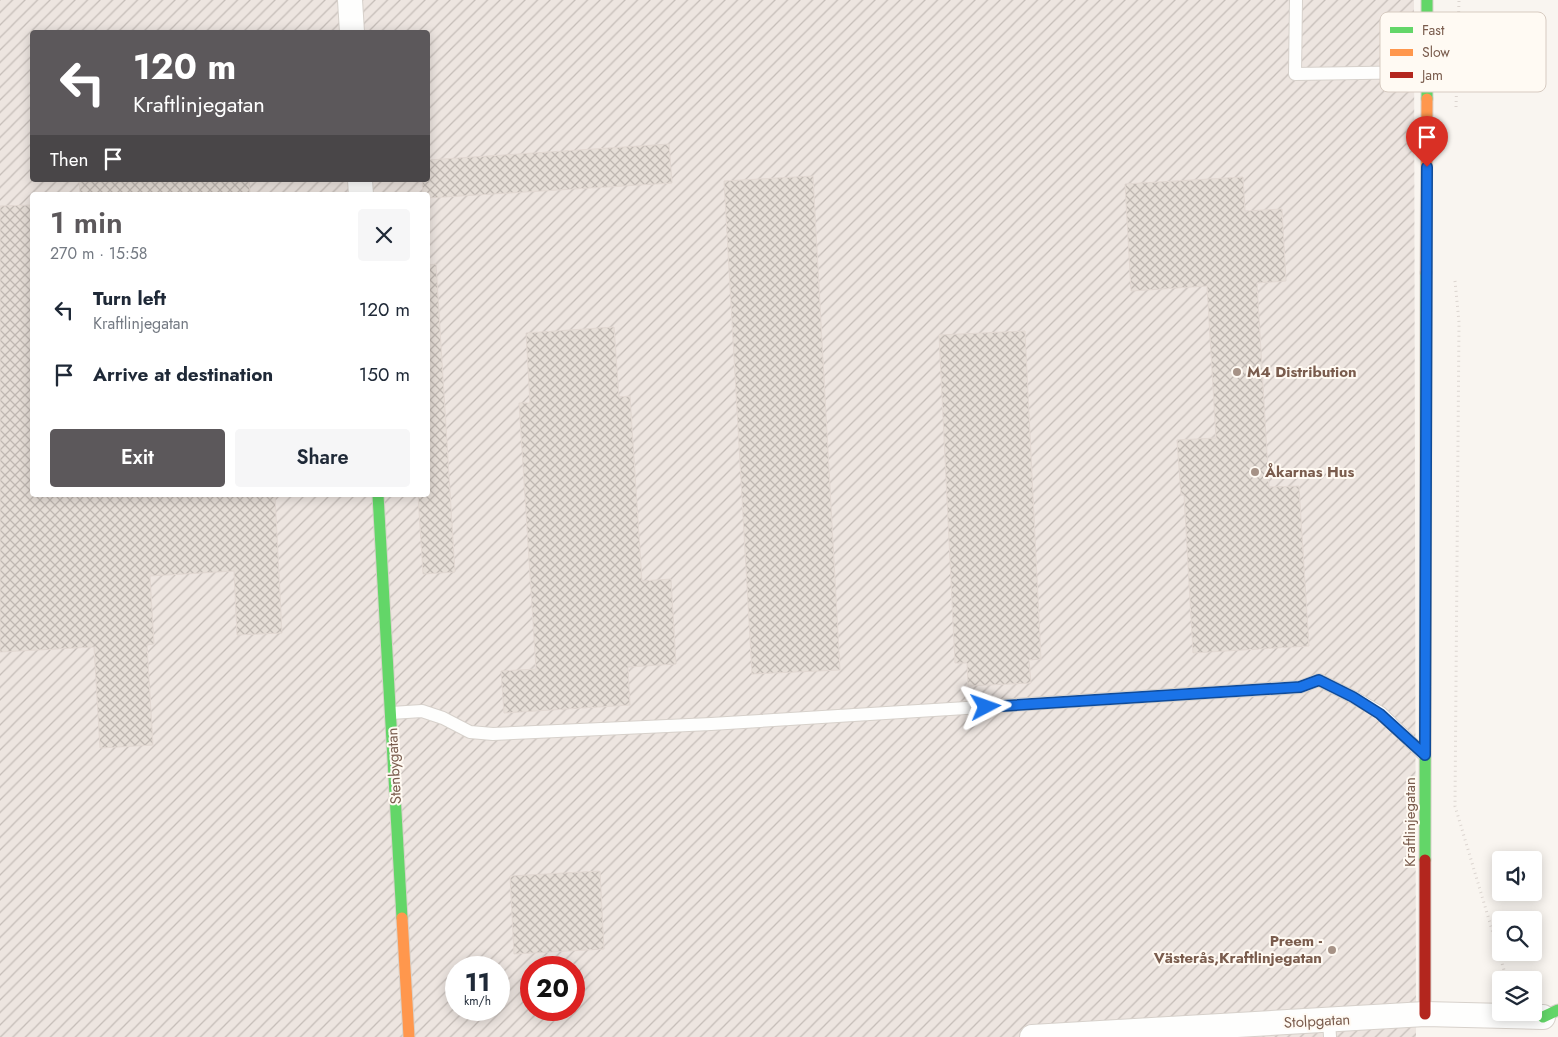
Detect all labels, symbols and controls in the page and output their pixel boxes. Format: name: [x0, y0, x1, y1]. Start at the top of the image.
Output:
legend: [1380, 12, 1546, 92]
text: Fast: [1422, 20, 1445, 40]
text: 120 m: [133, 42, 236, 92]
text: Slow: [1422, 42, 1450, 62]
icon: left: [50, 50, 115, 115]
text: Jam: [1420, 65, 1443, 85]
text: Kraftlinjegatan: [133, 88, 265, 120]
pin: [1406, 116, 1448, 167]
icon: arrive: [1413, 123, 1441, 151]
icon: arrive: [99, 145, 127, 173]
text: Then: [50, 146, 89, 173]
text: 1 min: [50, 201, 123, 244]
button: close: [358, 209, 410, 261]
text: 270 m · 15:58: [50, 242, 148, 265]
text: Turn left: [93, 285, 166, 312]
icon: left: [50, 296, 78, 324]
text: 120 m: [359, 296, 410, 323]
text: Kraftlinjegatan: [93, 312, 189, 335]
icon: arrive: [50, 361, 78, 389]
text: Arrive at destination: [93, 361, 273, 388]
text: 150 m: [359, 361, 410, 388]
place label: M4 Distribution: [1247, 361, 1357, 383]
marker: M4 Distribution: [1231, 366, 1243, 378]
button: Exit: [50, 429, 225, 487]
button: Share: [235, 429, 410, 487]
place label: Åkarnas Hus: [1264, 461, 1354, 483]
marker: Åkarnas Hus: [1249, 466, 1261, 478]
position arrow: [959, 680, 1011, 732]
street label: Stenbygatan: [381, 727, 407, 805]
street label: Kraftlinjegatan: [1399, 777, 1421, 867]
map controls: [1492, 851, 1542, 1021]
button: sound: [1492, 851, 1542, 901]
button: search: [1492, 911, 1542, 961]
place label: Preem - Västerås,Kraftlinjegatan: [1153, 930, 1323, 969]
marker: Preem - Västerås,Kraftlinjegatan: [1326, 944, 1338, 956]
speed limit sign: 20: [520, 956, 585, 1021]
text: 11: [465, 964, 490, 1000]
button: layers: [1492, 971, 1542, 1021]
text: km/h: [464, 992, 491, 1010]
street label: Stolpgatan: [1283, 1008, 1351, 1034]

